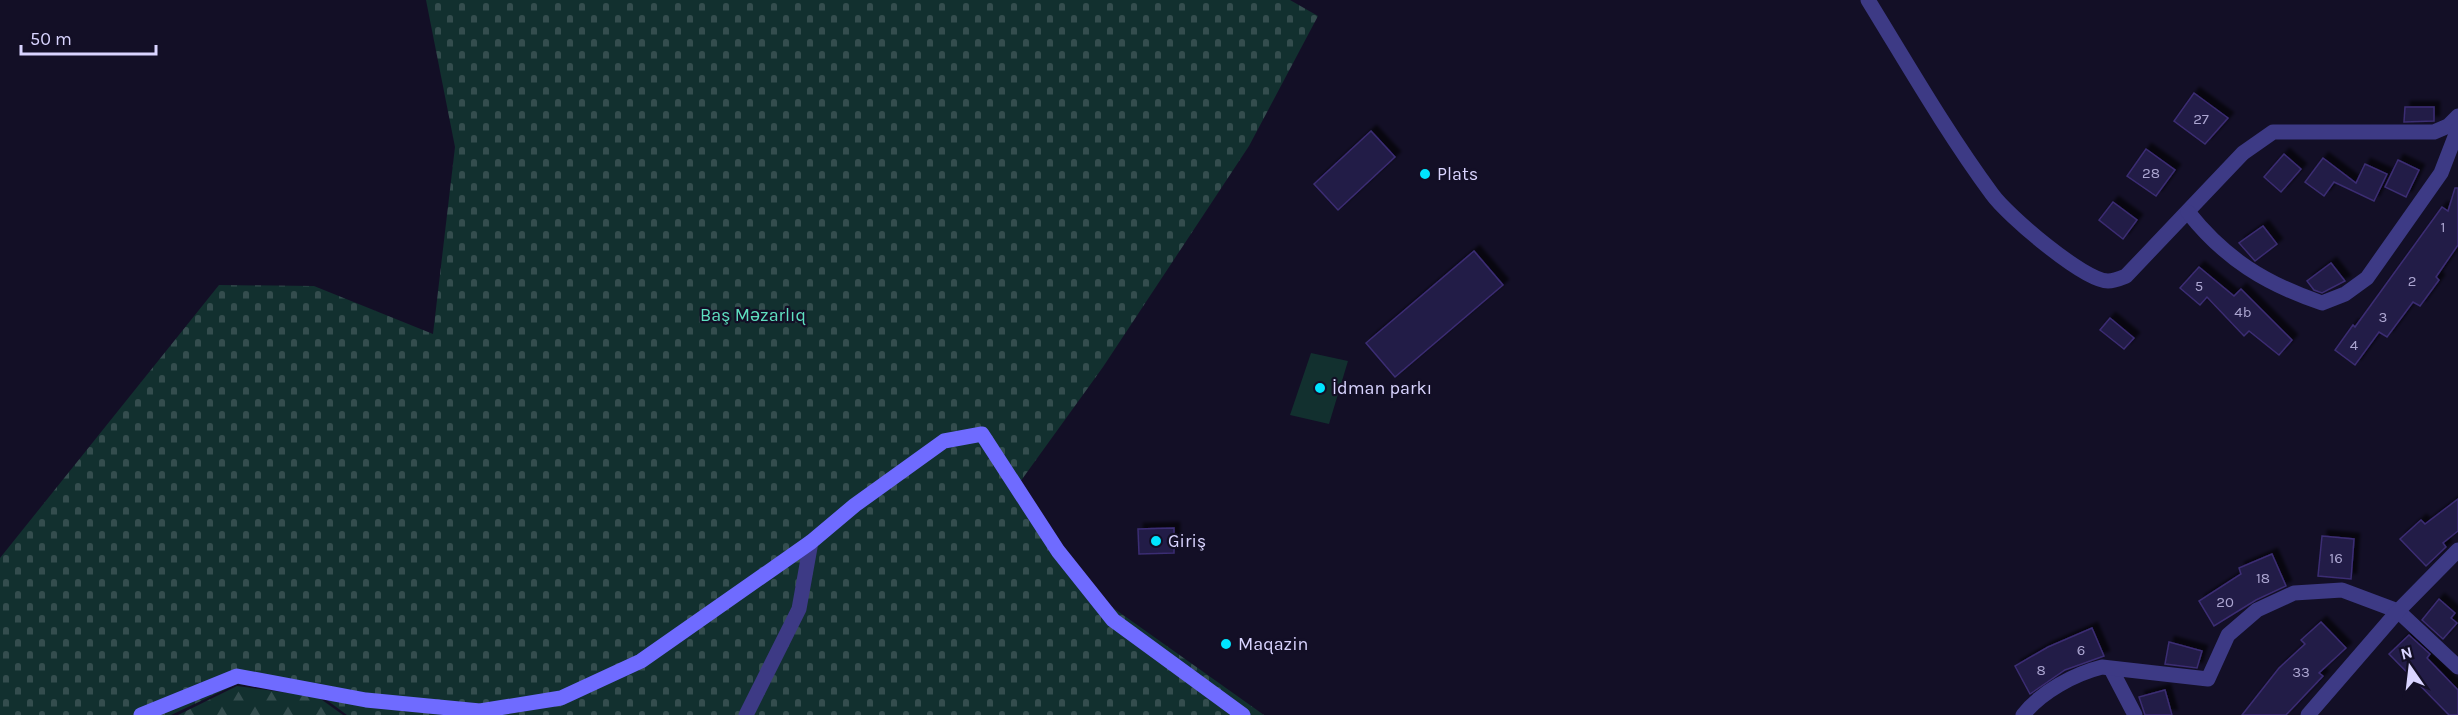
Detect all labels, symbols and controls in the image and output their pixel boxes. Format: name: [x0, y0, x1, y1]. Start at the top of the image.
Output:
scale bar: [21, 18, 156, 56]
text: 50 m: [30, 28, 72, 50]
house number: 27: [2193, 110, 2209, 128]
place label: Plats: [1437, 163, 1478, 185]
house number: 28: [2142, 164, 2160, 182]
marker: Plats: [1418, 167, 1432, 181]
house number: 1: [2441, 218, 2445, 236]
house number: 2: [2408, 272, 2416, 290]
house number: 5: [2195, 277, 2203, 295]
house number: 4b: [2234, 303, 2252, 321]
park label: Baş Məzarlıq: [700, 304, 806, 326]
house number: 3: [2379, 308, 2387, 326]
house number: 4: [2350, 336, 2359, 354]
place label: İdman parkı: [1332, 377, 1432, 399]
marker: İdman parkı: [1313, 381, 1327, 395]
place label: Giriş: [1168, 530, 1206, 552]
marker: Giriş: [1149, 534, 1163, 548]
house number: 16: [2329, 549, 2343, 567]
house number: 18: [2256, 569, 2270, 587]
house number: 20: [2216, 593, 2234, 611]
place label: Maqazin: [1238, 633, 1308, 655]
marker: Maqazin: [1219, 637, 1233, 651]
north arrow: [2380, 637, 2440, 697]
house number: 6: [2077, 641, 2085, 659]
text: N: [2399, 642, 2414, 664]
house number: 8: [2036, 661, 2046, 679]
house number: 33: [2292, 663, 2310, 681]

